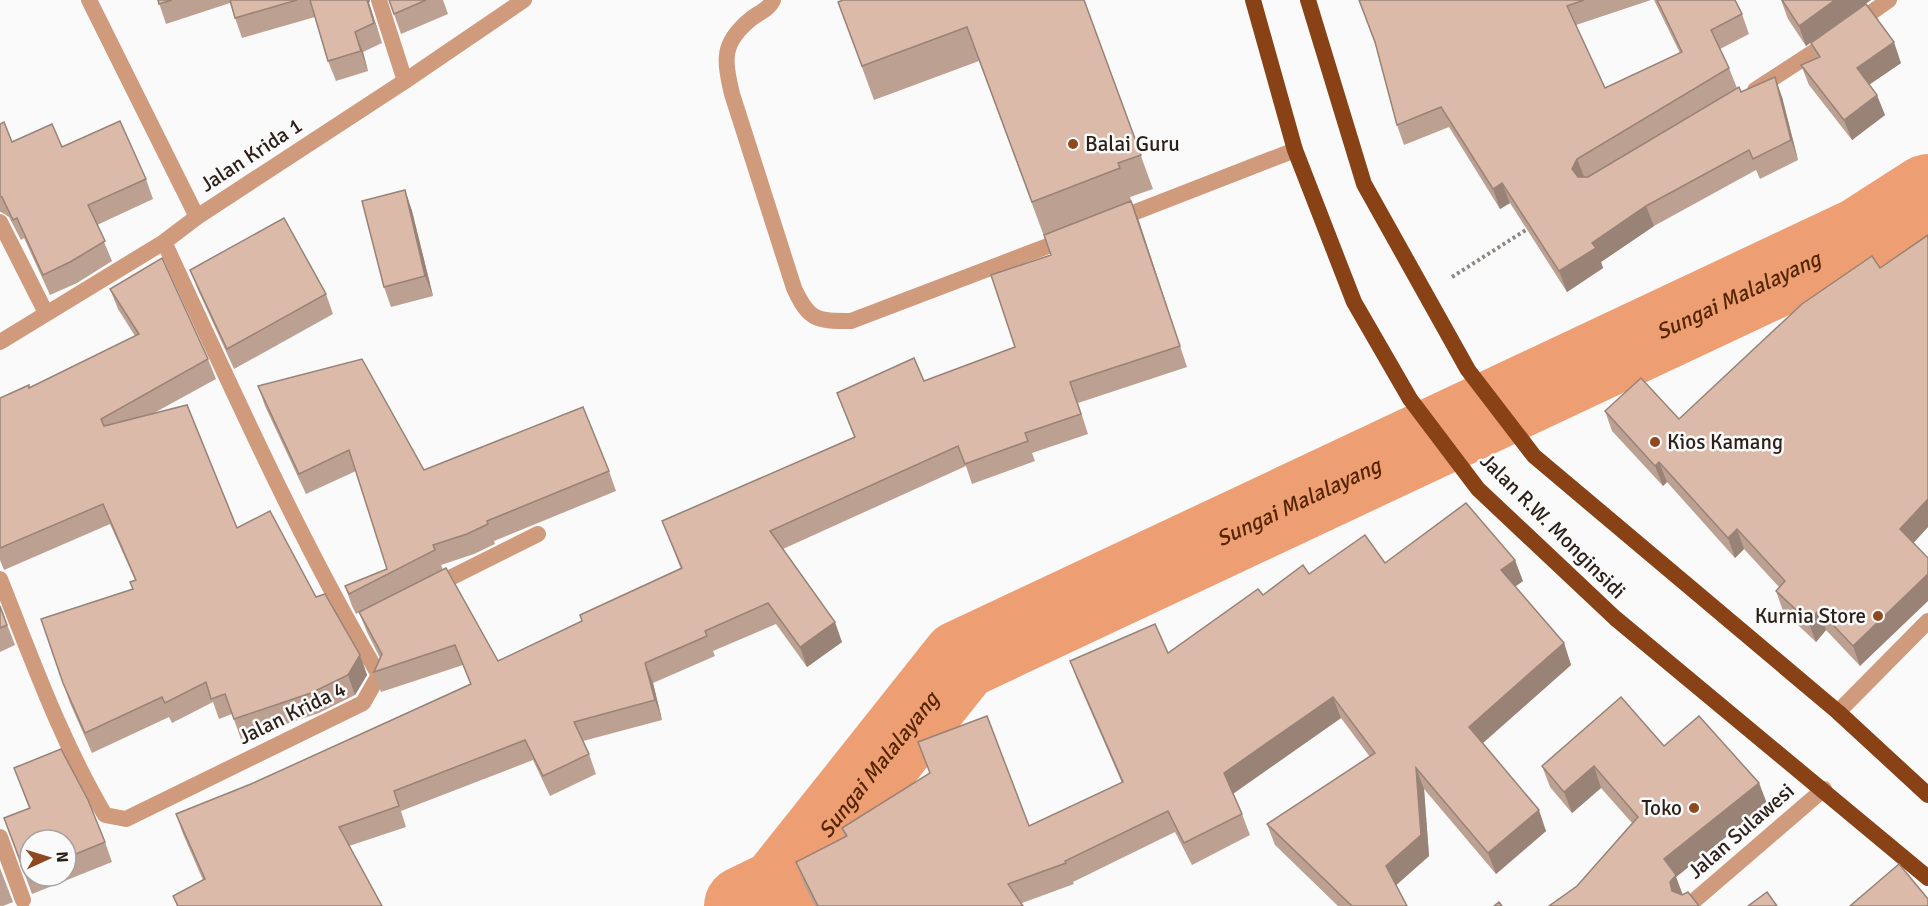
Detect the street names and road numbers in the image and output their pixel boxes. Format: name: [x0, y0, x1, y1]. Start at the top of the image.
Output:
street label: Jalan Krida 1: [195, 112, 307, 198]
street label: Jalan R.W. Monginsidi: [1475, 448, 1631, 604]
street label: Jalan Krida 4: [234, 676, 350, 750]
street label: Jalan Sulawesi: [1682, 778, 1800, 884]

